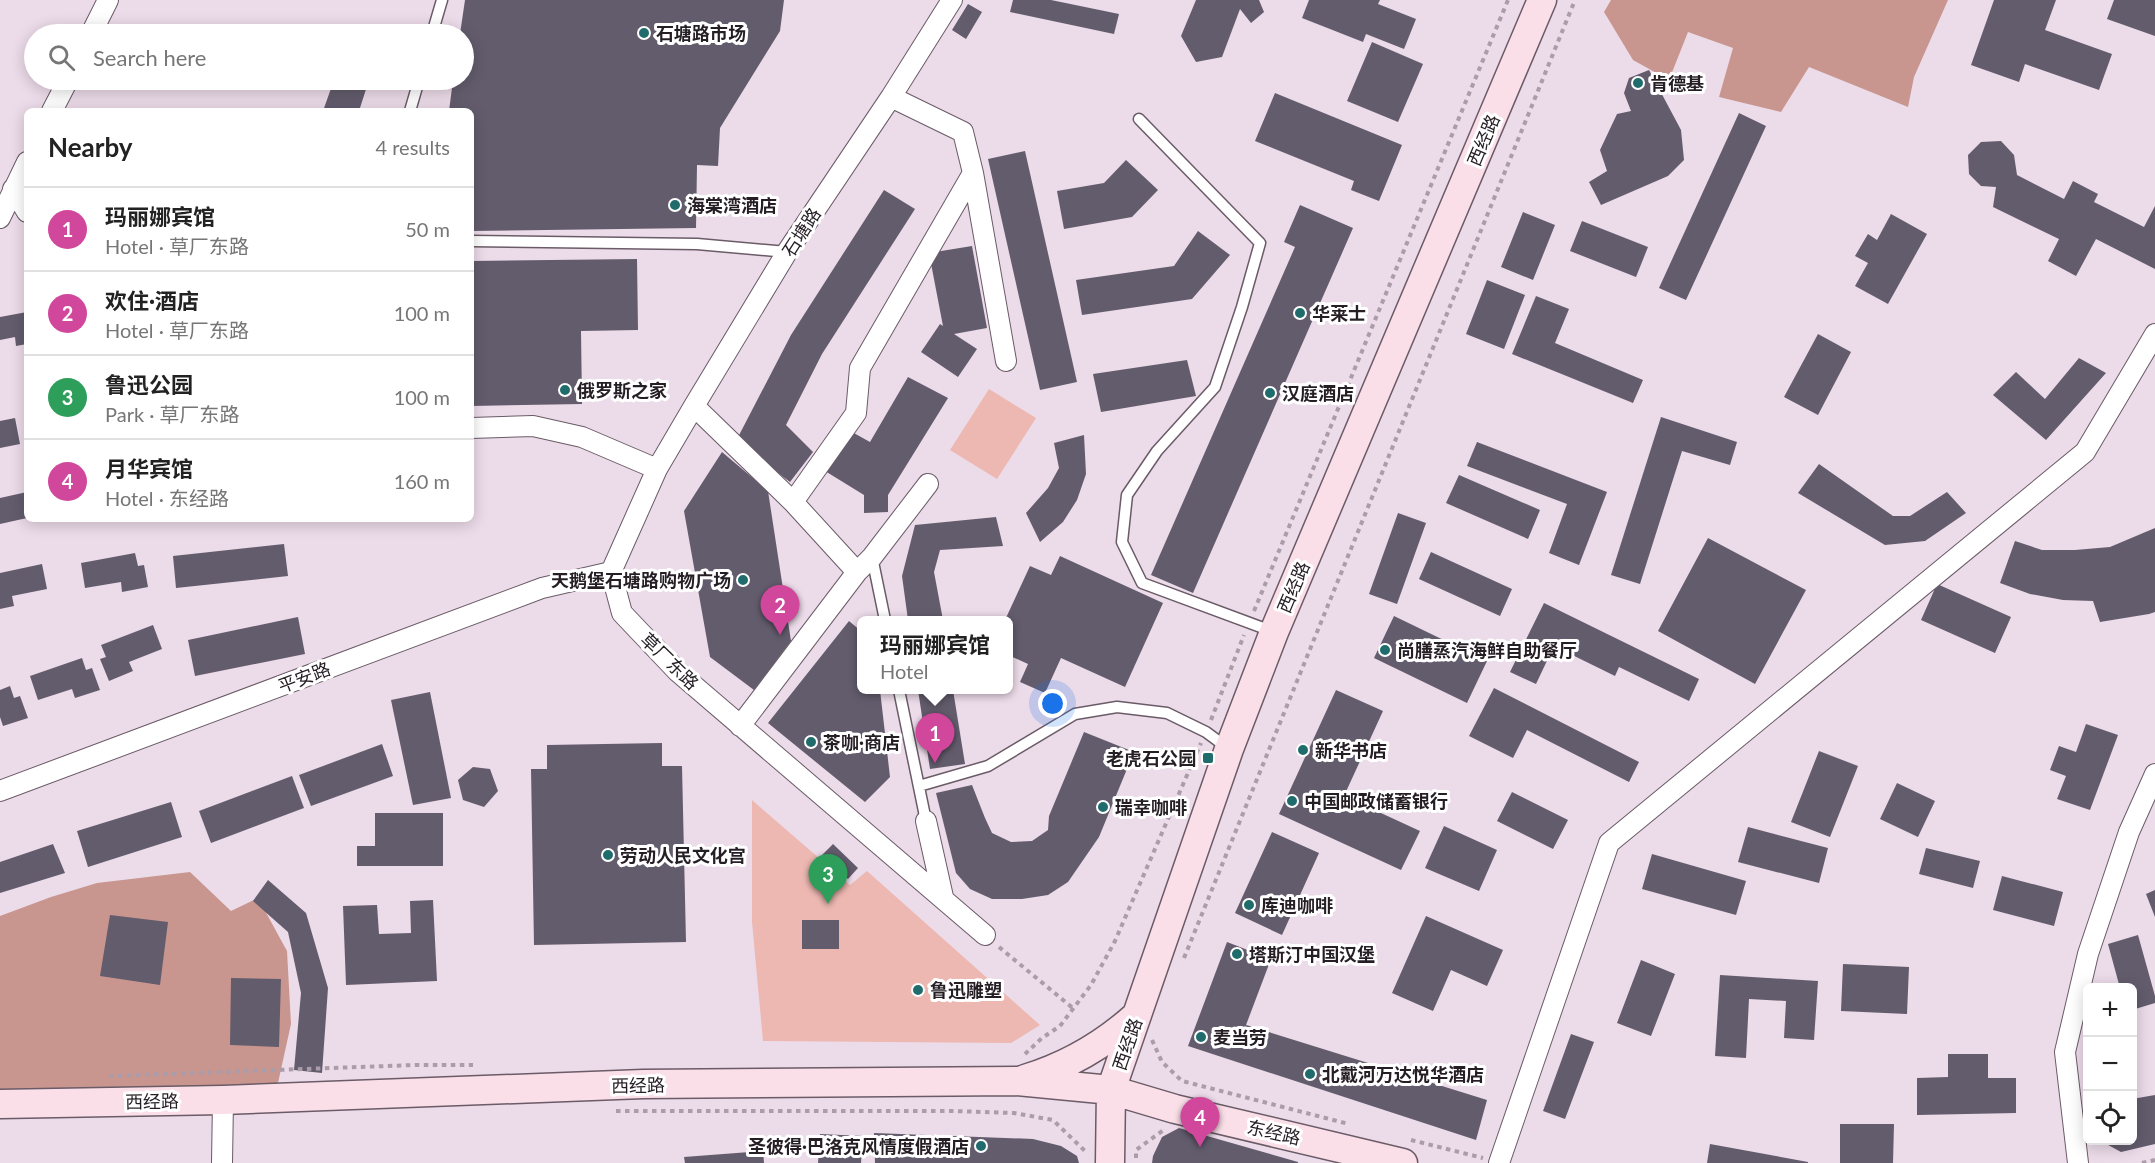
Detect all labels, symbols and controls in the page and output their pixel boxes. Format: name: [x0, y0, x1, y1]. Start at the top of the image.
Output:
place label: 石塘路市场: [656, 22, 746, 44]
search box: [24, 24, 474, 90]
marker: 石塘路市场: [637, 26, 651, 40]
icon: search: [45, 41, 78, 74]
text: Search here: [93, 44, 206, 71]
place label: 肯德基: [1650, 72, 1704, 94]
marker: 肯德基: [1631, 76, 1645, 90]
street label: 西经路: [1462, 111, 1504, 169]
text: Nearby: [48, 131, 133, 163]
text: 4 results: [375, 135, 450, 159]
place label: 海棠湾酒店: [687, 194, 777, 216]
marker: 海棠湾酒店: [668, 198, 682, 212]
text: 玛丽娜宾馆: [105, 203, 215, 230]
street label: 石塘路: [777, 203, 825, 261]
text: 1: [62, 217, 73, 241]
text: 50 m: [405, 217, 450, 241]
text: Hotel · 草厂东路: [105, 234, 249, 258]
text: 欢住·酒店: [105, 287, 199, 314]
text: 2: [62, 301, 73, 325]
text: 100 m: [394, 301, 450, 325]
place label: 华莱士: [1312, 302, 1366, 324]
marker: 华莱士: [1293, 306, 1307, 320]
text: Hotel · 草厂东路: [105, 318, 249, 342]
text: 鲁迅公园: [105, 371, 193, 398]
place label: 俄罗斯之家: [577, 379, 667, 401]
place label: 汉庭酒店: [1282, 382, 1354, 404]
marker: 俄罗斯之家: [558, 383, 572, 397]
text: 3: [62, 385, 73, 409]
text: 100 m: [394, 385, 450, 409]
marker: 汉庭酒店: [1263, 386, 1277, 400]
text: Park · 草厂东路: [105, 402, 240, 426]
text: 月华宾馆: [105, 455, 193, 482]
text: 4: [62, 469, 73, 493]
text: 160 m: [394, 469, 450, 493]
text: Hotel · 东经路: [105, 486, 229, 510]
street label: 西经路: [1272, 558, 1314, 616]
place label: 天鹅堡石塘路购物广场: [551, 569, 731, 591]
marker: 天鹅堡石塘路购物广场: [736, 573, 750, 587]
pin: 2: [760, 586, 800, 635]
popup: [857, 616, 1013, 694]
street label: 草厂东路: [636, 628, 704, 694]
text: 玛丽娜宾馆: [880, 631, 990, 658]
place label: 尚膳蒸汽海鲜自助餐厅: [1397, 639, 1577, 661]
marker: 尚膳蒸汽海鲜自助餐厅: [1378, 643, 1392, 657]
street label: 平安路: [275, 657, 333, 697]
text: Hotel: [880, 659, 929, 683]
your location: [1038, 689, 1067, 718]
pin: 1: [916, 714, 954, 763]
place label: 茶咖·商店: [823, 731, 900, 753]
marker: 茶咖·商店: [804, 735, 818, 749]
place label: 新华书店: [1315, 739, 1387, 761]
marker: 新华书店: [1296, 743, 1310, 757]
place label: 老虎石公园: [1106, 747, 1196, 769]
marker: 老虎石公园: [1201, 751, 1215, 765]
place label: 中国邮政储蓄银行: [1304, 790, 1448, 812]
marker: 中国邮政储蓄银行: [1285, 794, 1299, 808]
place label: 瑞幸咖啡: [1115, 796, 1187, 818]
marker: 瑞幸咖啡: [1096, 800, 1110, 814]
place label: 劳动人民文化宫: [620, 844, 746, 866]
marker: 劳动人民文化宫: [601, 848, 615, 862]
pin: 3: [808, 854, 848, 904]
place label: 库迪咖啡: [1261, 894, 1333, 916]
marker: 库迪咖啡: [1242, 898, 1256, 912]
place label: 塔斯汀中国汉堡: [1249, 943, 1375, 965]
marker: 塔斯汀中国汉堡: [1230, 947, 1244, 961]
place label: 鲁迅雕塑: [930, 979, 1002, 1001]
marker: 鲁迅雕塑: [911, 983, 925, 997]
map controls: [2083, 983, 2137, 1145]
button: +: [2083, 983, 2137, 1037]
street label: 西经路: [1108, 1015, 1146, 1073]
place label: 麦当劳: [1213, 1026, 1267, 1048]
marker: 麦当劳: [1194, 1030, 1208, 1044]
button: −: [2083, 1037, 2137, 1091]
place label: 北戴河万达悦华酒店: [1322, 1063, 1484, 1085]
marker: 北戴河万达悦华酒店: [1303, 1067, 1317, 1081]
street label: 西经路: [611, 1074, 665, 1096]
street label: 西经路: [125, 1090, 179, 1112]
button: locate: [2083, 1091, 2137, 1145]
pin: 4: [1180, 1098, 1220, 1147]
street label: 东经路: [1245, 1115, 1303, 1149]
place label: 圣彼得·巴洛克风情度假酒店: [748, 1135, 969, 1157]
marker: 圣彼得·巴洛克风情度假酒店: [974, 1139, 988, 1153]

